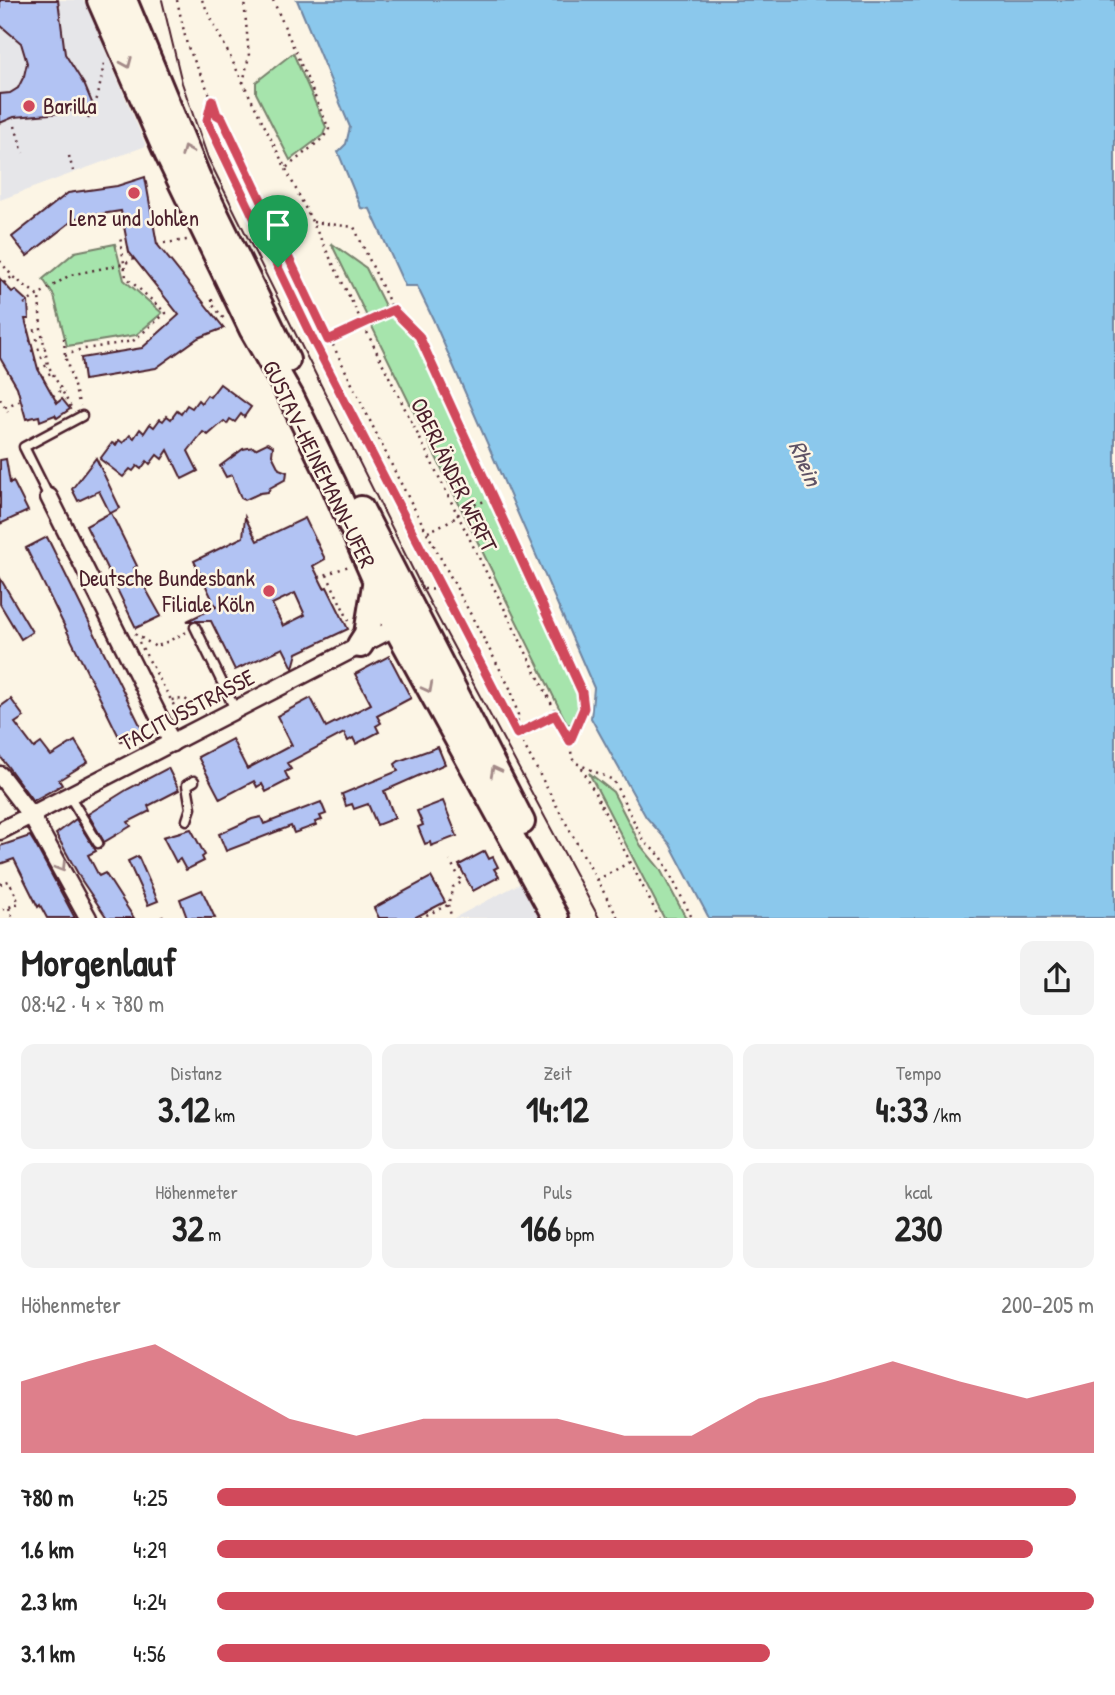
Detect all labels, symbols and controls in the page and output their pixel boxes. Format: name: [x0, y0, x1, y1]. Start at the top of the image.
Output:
one-way arrow: [118, 56, 132, 68]
place label: Barilla: [43, 90, 97, 121]
marker: Barilla: [21, 98, 37, 114]
one-way arrow: [180, 146, 194, 159]
marker: Lenz und Johlen: [126, 185, 142, 201]
pin: [248, 195, 308, 267]
place label: Lenz und Johlen: [69, 202, 199, 233]
icon: arrive: [259, 206, 297, 244]
street label: GUSTAV-HEINEMANN-UFER: [256, 355, 383, 573]
street label: OBERLÄNDER WERFT: [404, 392, 505, 557]
water label: Rhein: [782, 435, 831, 492]
place label: Deutsche Bundesbank Filiale Köln: [79, 562, 255, 619]
marker: Deutsche Bundesbank Filiale Köln: [261, 583, 277, 599]
street label: TACITUSSTRASSE: [114, 661, 259, 758]
one-way arrow: [419, 680, 433, 693]
one-way arrow: [490, 766, 503, 779]
one-way arrow: [53, 859, 66, 872]
text: Morgenlauf: [21, 936, 177, 988]
button: share: [1020, 941, 1094, 1015]
text: 08:42 · 4 × 780 m: [21, 988, 164, 1019]
text: Distanz: [171, 1060, 222, 1086]
text: Zeit: [544, 1060, 572, 1086]
text: Tempo: [896, 1060, 941, 1086]
text: 3.12: [158, 1086, 210, 1133]
text: 14:12: [526, 1086, 589, 1133]
text: 4:33: [876, 1086, 928, 1133]
text: km: [210, 1102, 235, 1128]
text: /km: [928, 1102, 961, 1128]
text: Höhenmeter: [155, 1179, 238, 1205]
text: Puls: [543, 1179, 572, 1205]
text: kcal: [905, 1179, 932, 1205]
text: 32: [172, 1205, 204, 1252]
text: 166: [521, 1205, 561, 1252]
text: 230: [895, 1205, 942, 1252]
text: m: [204, 1221, 221, 1247]
text: bpm: [561, 1221, 594, 1247]
text: Höhenmeter: [21, 1289, 121, 1320]
text: 200–205 m: [1001, 1289, 1094, 1320]
text: 780 m: [21, 1482, 74, 1513]
text: 4:25: [133, 1482, 167, 1513]
text: 1.6 km: [21, 1534, 74, 1565]
text: 4:29: [133, 1534, 166, 1565]
text: 2.3 km: [21, 1586, 77, 1617]
text: 4:24: [133, 1586, 166, 1617]
text: 3.1 km: [21, 1638, 75, 1669]
text: 4:56: [133, 1638, 166, 1669]

